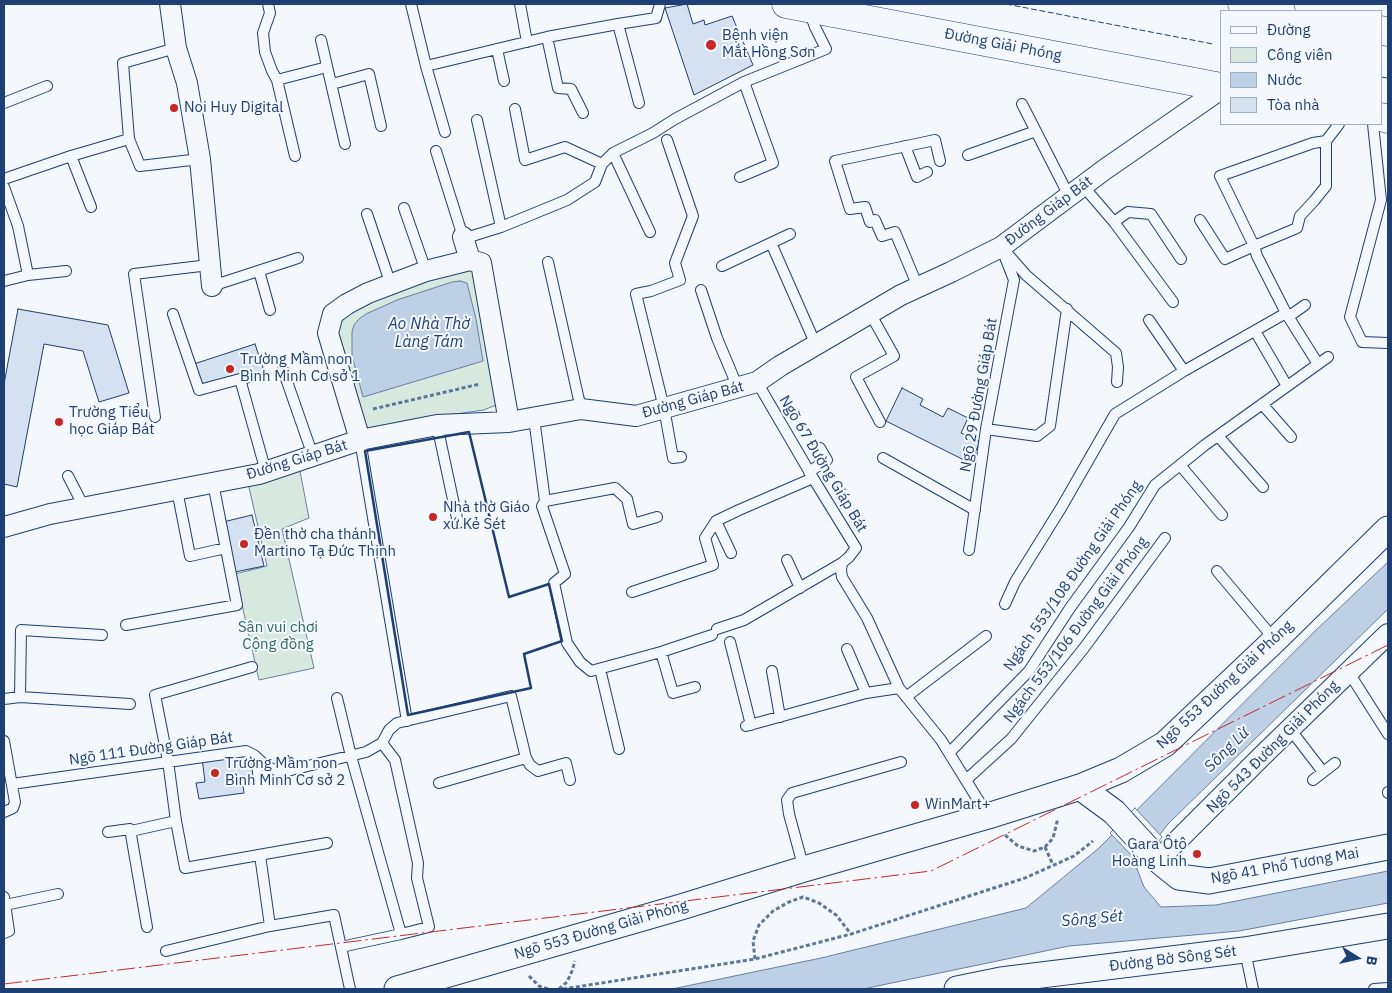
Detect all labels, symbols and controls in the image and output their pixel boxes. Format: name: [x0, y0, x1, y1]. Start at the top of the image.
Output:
legend: [1220, 10, 1382, 125]
text: Đường: [1267, 20, 1310, 39]
street label: Đường Giải Phóng: [943, 25, 1063, 65]
place label: Bệnh viện Mắt Hồng Sơn: [722, 27, 816, 62]
marker: Bệnh viện Mắt Hồng Sơn: [704, 38, 718, 52]
text: Công viên: [1267, 45, 1333, 64]
text: Nước: [1267, 70, 1302, 89]
text: Tòa nhà: [1267, 95, 1320, 114]
place label: Noi Huy Digital: [184, 99, 283, 117]
marker: Noi Huy Digital: [168, 102, 180, 114]
street label: Đường Giáp Bát: [1002, 172, 1096, 250]
water label: Ao Nhà Thờ Làng Tám: [388, 314, 470, 352]
street label: Ngõ 29 Đường Giáp Bát: [957, 316, 1001, 474]
place label: Trường Mầm non Bình Minh Cơ sở 1: [240, 351, 360, 386]
marker: Trường Mầm non Bình Minh Cơ sở 1: [224, 363, 236, 375]
street label: Đường Giáp Bát: [640, 378, 746, 422]
street label: Ngõ 67 Đường Giáp Bát: [775, 392, 871, 536]
place label: Trường Tiểu học Giáp Bát: [69, 404, 154, 439]
marker: Trường Tiểu học Giáp Bát: [53, 416, 65, 428]
street label: Đường Giáp Bát: [244, 436, 350, 484]
street label: Ngách 553/108 Đường Giải Phóng: [1000, 477, 1146, 675]
place label: Nhà thờ Giáo xứ Kẻ Sét: [443, 499, 530, 534]
marker: Nhà thờ Giáo xứ Kẻ Sét: [427, 511, 439, 523]
place label: Đền thờ cha thánh Martino Tạ Đức Thịnh: [254, 526, 396, 561]
street label: Ngách 553/106 Đường Giải Phóng: [1000, 533, 1152, 727]
marker: Đền thờ cha thánh Martino Tạ Đức Thịnh: [238, 538, 250, 550]
street label: Ngõ 553 Đường Giải Phóng: [1153, 617, 1297, 753]
park label: Sân vui chơi Cộng đồng: [238, 619, 318, 654]
street label: Ngõ 543 Đường Giải Phóng: [1203, 677, 1343, 817]
water label: Sông Lừ: [1201, 724, 1253, 776]
street label: Ngõ 111 Đường Giáp Bát: [68, 729, 234, 769]
place label: Trường Mầm non Bình Minh Cơ sở 2: [225, 755, 345, 790]
marker: Trường Mầm non Bình Minh Cơ sở 2: [209, 767, 221, 779]
place label: WinMart+: [925, 796, 991, 814]
marker: WinMart+: [909, 799, 921, 811]
place label: Gara Ôtô Hoàng Linh: [1112, 836, 1187, 871]
street label: Ngõ 41 Phố Tương Mai: [1210, 844, 1360, 888]
marker: Gara Ôtô Hoàng Linh: [1191, 848, 1203, 860]
street label: Ngõ 553 Đường Giải Phóng: [512, 897, 690, 963]
water label: Sông Sét: [1061, 907, 1123, 931]
north arrow: [1332, 933, 1382, 983]
street label: Đường Bờ Sông Sét: [1108, 942, 1238, 976]
text: B: [1362, 954, 1381, 967]

